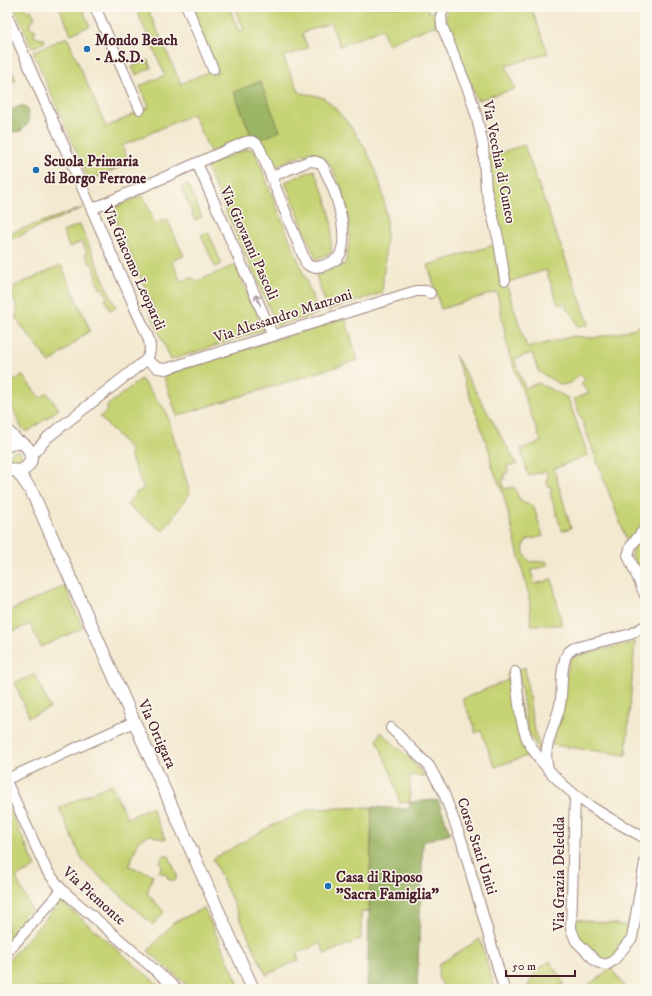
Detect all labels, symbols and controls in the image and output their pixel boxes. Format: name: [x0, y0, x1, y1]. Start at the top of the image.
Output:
place label: Mondo Beach - A.S.D.: [95, 31, 178, 67]
marker: Mondo Beach - A.S.D.: [82, 44, 92, 54]
street label: Via Vecchia di Cuneo: [478, 98, 520, 225]
place label: Scuola Primaria di Borgo Ferrone: [44, 152, 147, 188]
marker: Scuola Primaria di Borgo Ferrone: [31, 165, 41, 175]
street label: Via Giovanni Pascoli: [215, 182, 283, 303]
street label: Via Giacomo Leopardi: [98, 202, 170, 333]
street label: Via Alessandro Manzoni: [211, 285, 355, 348]
one-way arrow: [254, 294, 261, 306]
street label: Via Ortigara: [133, 696, 181, 772]
street label: Corso Stati Uniti: [452, 795, 502, 897]
street label: Via Grazia Deledda: [550, 816, 569, 932]
street label: Via Piemonte: [58, 862, 130, 929]
place label: Casa di Riposo "Sacra Famiglia": [336, 868, 440, 904]
marker: Casa di Riposo "Sacra Famiglia": [323, 881, 333, 891]
scale bar: [506, 952, 575, 978]
text: 50 m: [512, 959, 536, 974]

